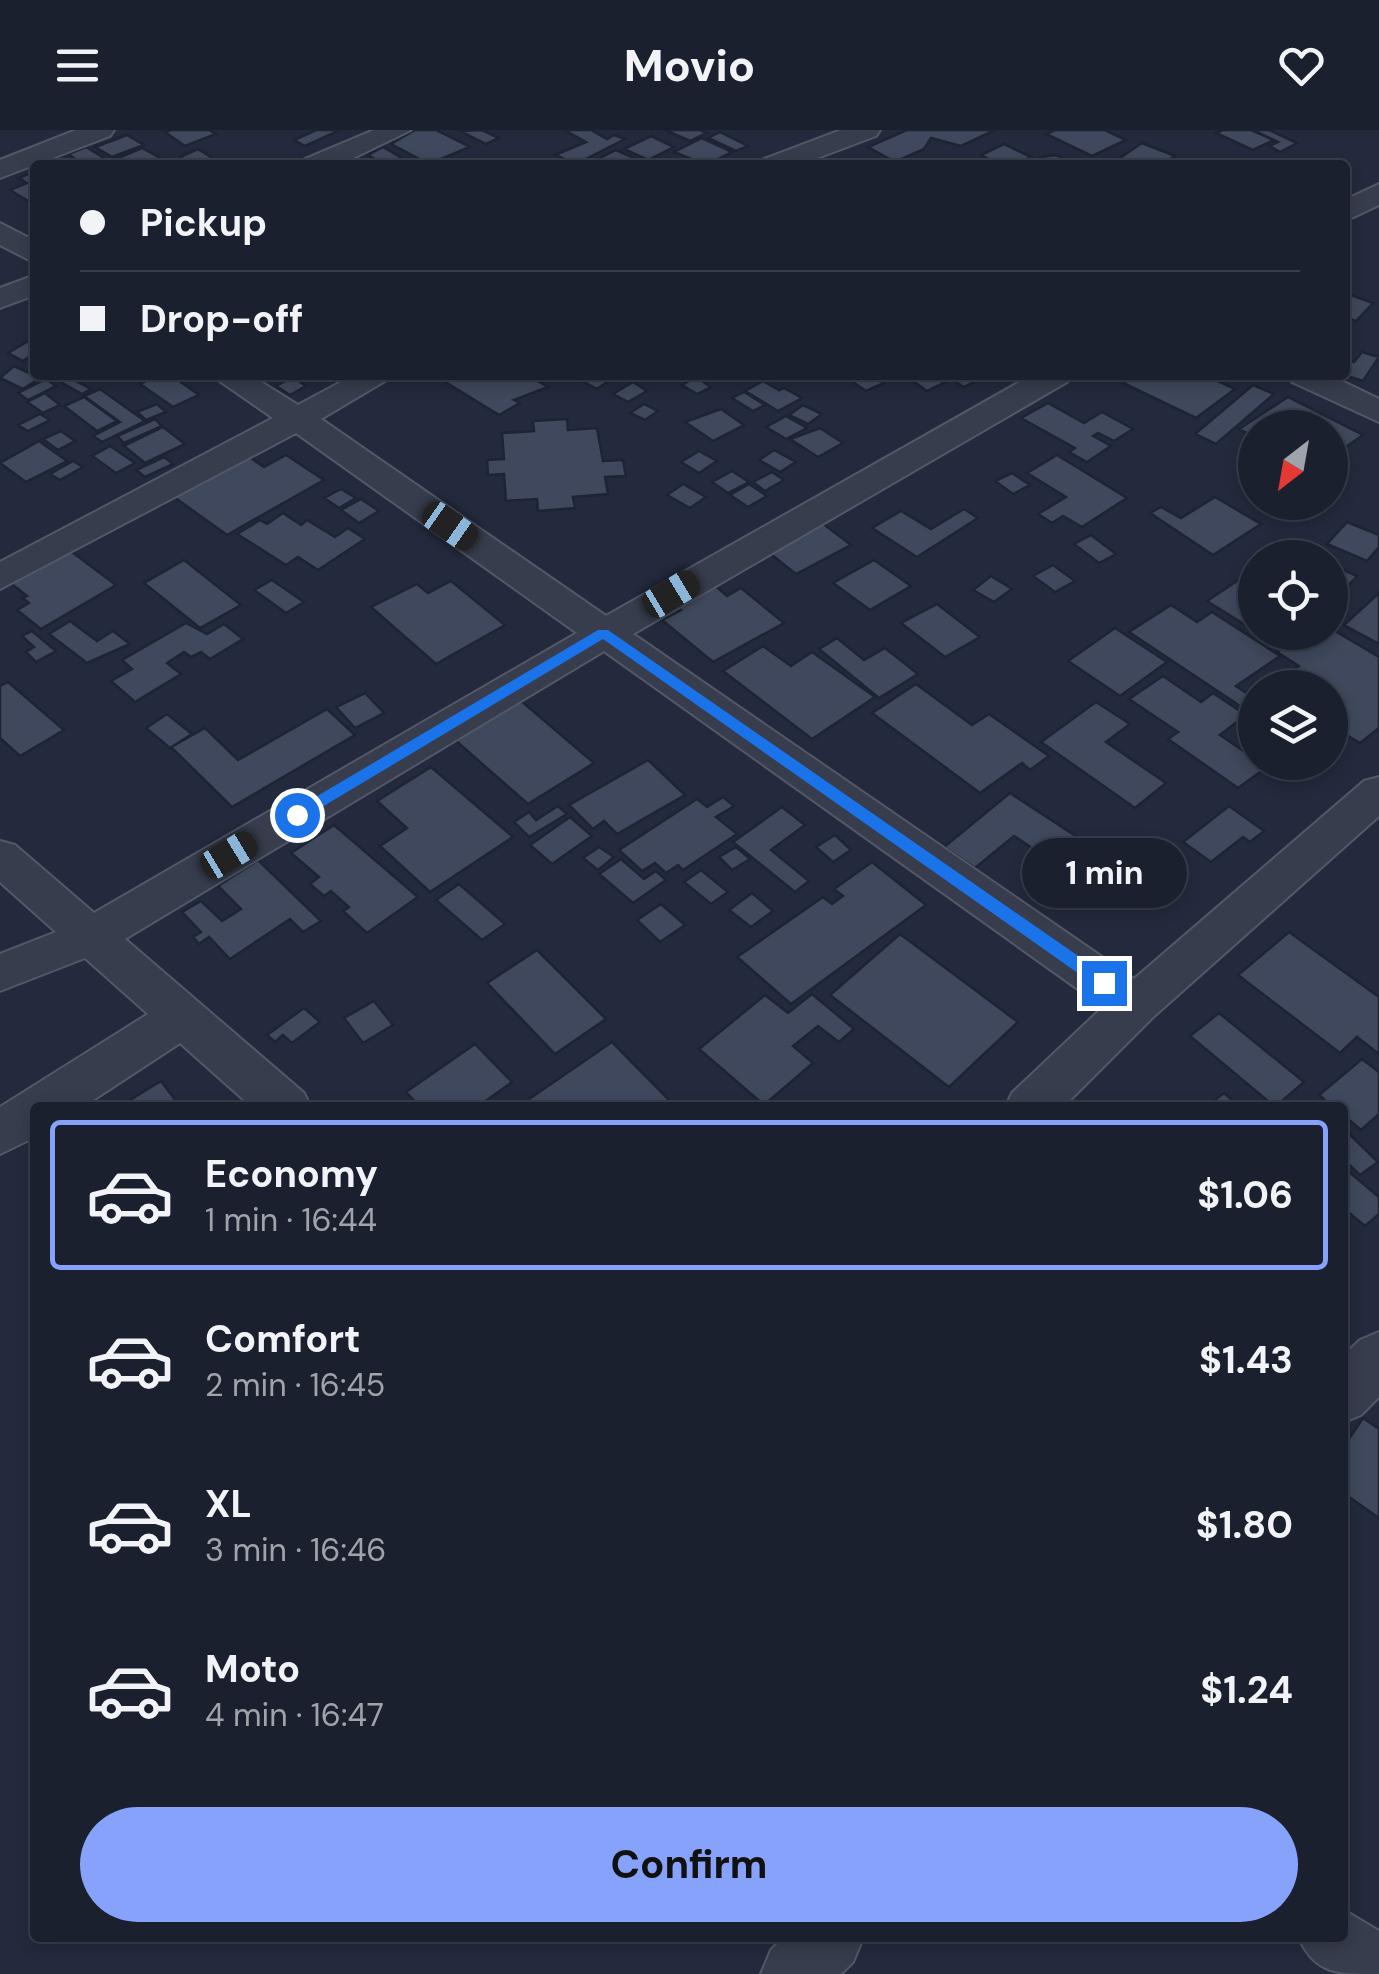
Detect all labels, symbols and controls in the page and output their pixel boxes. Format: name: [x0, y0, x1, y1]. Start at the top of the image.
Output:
text: Movio: [624, 36, 755, 95]
icon: menu: [50, 38, 105, 93]
icon: heart: [1274, 38, 1329, 93]
text: Pickup: [140, 198, 267, 248]
text: Drop-off: [140, 294, 303, 344]
north arrow: [1238, 410, 1348, 520]
map controls: [1238, 410, 1348, 780]
car: [417, 497, 483, 555]
button: locate: [1238, 540, 1348, 650]
car: [638, 566, 704, 622]
button: layers: [1238, 670, 1348, 780]
route start: [275, 793, 320, 838]
car: [196, 827, 262, 883]
callout: 1 min: [1022, 838, 1186, 908]
text: 1 min: [1066, 852, 1143, 894]
route end: [1082, 961, 1127, 1006]
text: Economy: [205, 1149, 378, 1199]
icon: car: [85, 1150, 175, 1240]
text: $1.06: [1197, 1170, 1293, 1220]
text: 1 min · 16:44: [205, 1199, 377, 1241]
text: Comfort: [205, 1314, 361, 1364]
icon: car: [85, 1315, 175, 1405]
text: $1.43: [1199, 1335, 1293, 1385]
text: 2 min · 16:45: [205, 1364, 385, 1406]
text: XL: [205, 1479, 252, 1529]
icon: car: [85, 1480, 175, 1570]
text: $1.80: [1196, 1500, 1293, 1550]
text: 3 min · 16:46: [205, 1529, 386, 1571]
text: Moto: [205, 1644, 300, 1694]
icon: car: [85, 1645, 175, 1735]
text: $1.24: [1200, 1665, 1293, 1715]
text: 4 min · 16:47: [205, 1694, 384, 1736]
button: Confirm: [80, 1807, 1298, 1922]

